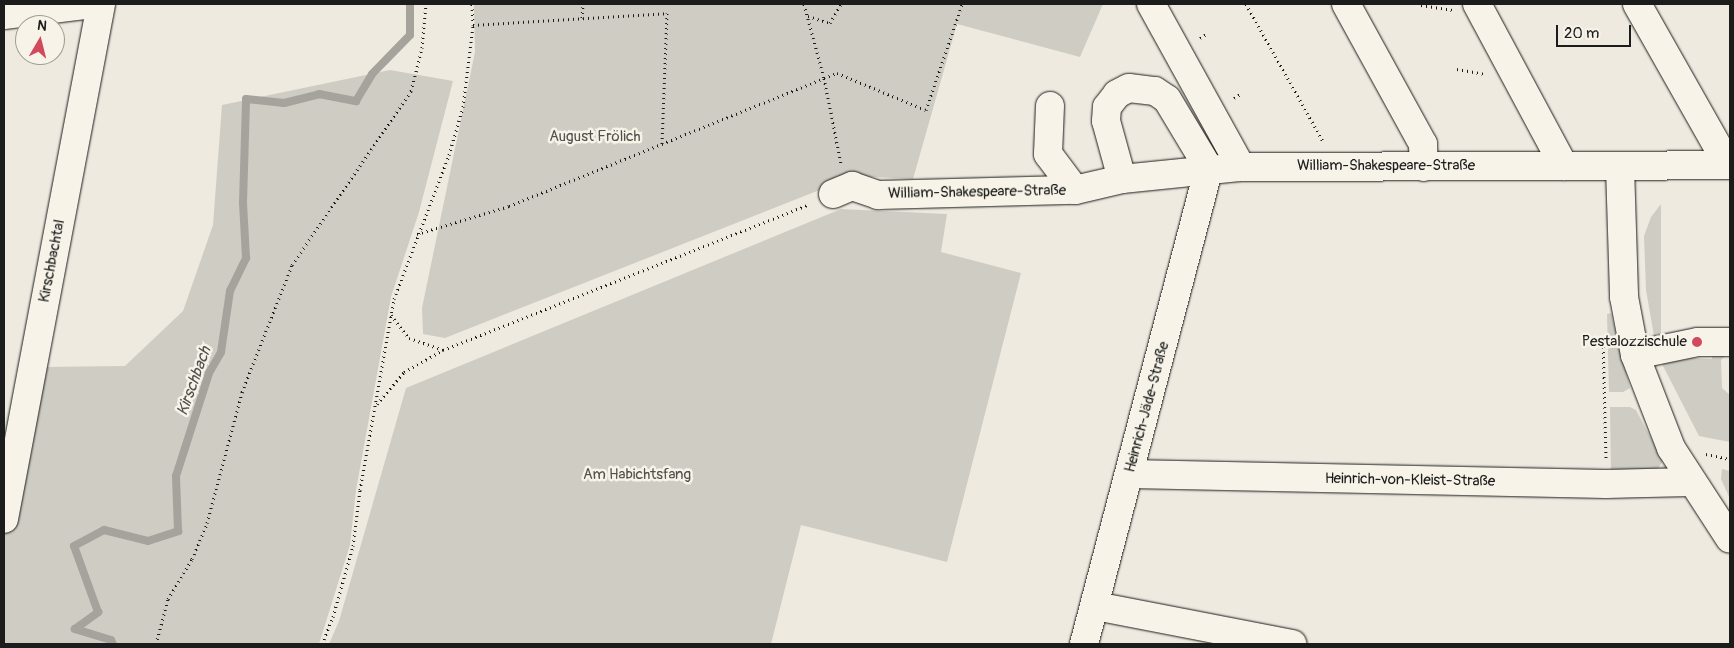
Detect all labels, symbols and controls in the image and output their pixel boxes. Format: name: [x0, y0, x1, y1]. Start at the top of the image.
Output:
north arrow: [15, 15, 65, 65]
scale bar: [1559, 15, 1634, 47]
text: N: [36, 17, 48, 35]
text: 20 m: [1564, 24, 1599, 43]
park label: August Frölich: [549, 128, 641, 146]
street label: William-Shakespeare-Straße: [1297, 157, 1475, 175]
street label: William-Shakespeare-Straße: [888, 181, 1066, 203]
street label: Kirschbachtal: [35, 218, 69, 304]
place label: Pestalozzischule: [1582, 333, 1687, 351]
marker: Pestalozzischule: [1691, 336, 1703, 348]
street label: Heinrich-Jäde-Straße: [1121, 340, 1173, 474]
water label: Kirschbach: [173, 344, 215, 418]
park label: Am Habichtsfang: [583, 466, 691, 484]
street label: Heinrich-von-Kleist-Straße: [1325, 470, 1495, 490]

